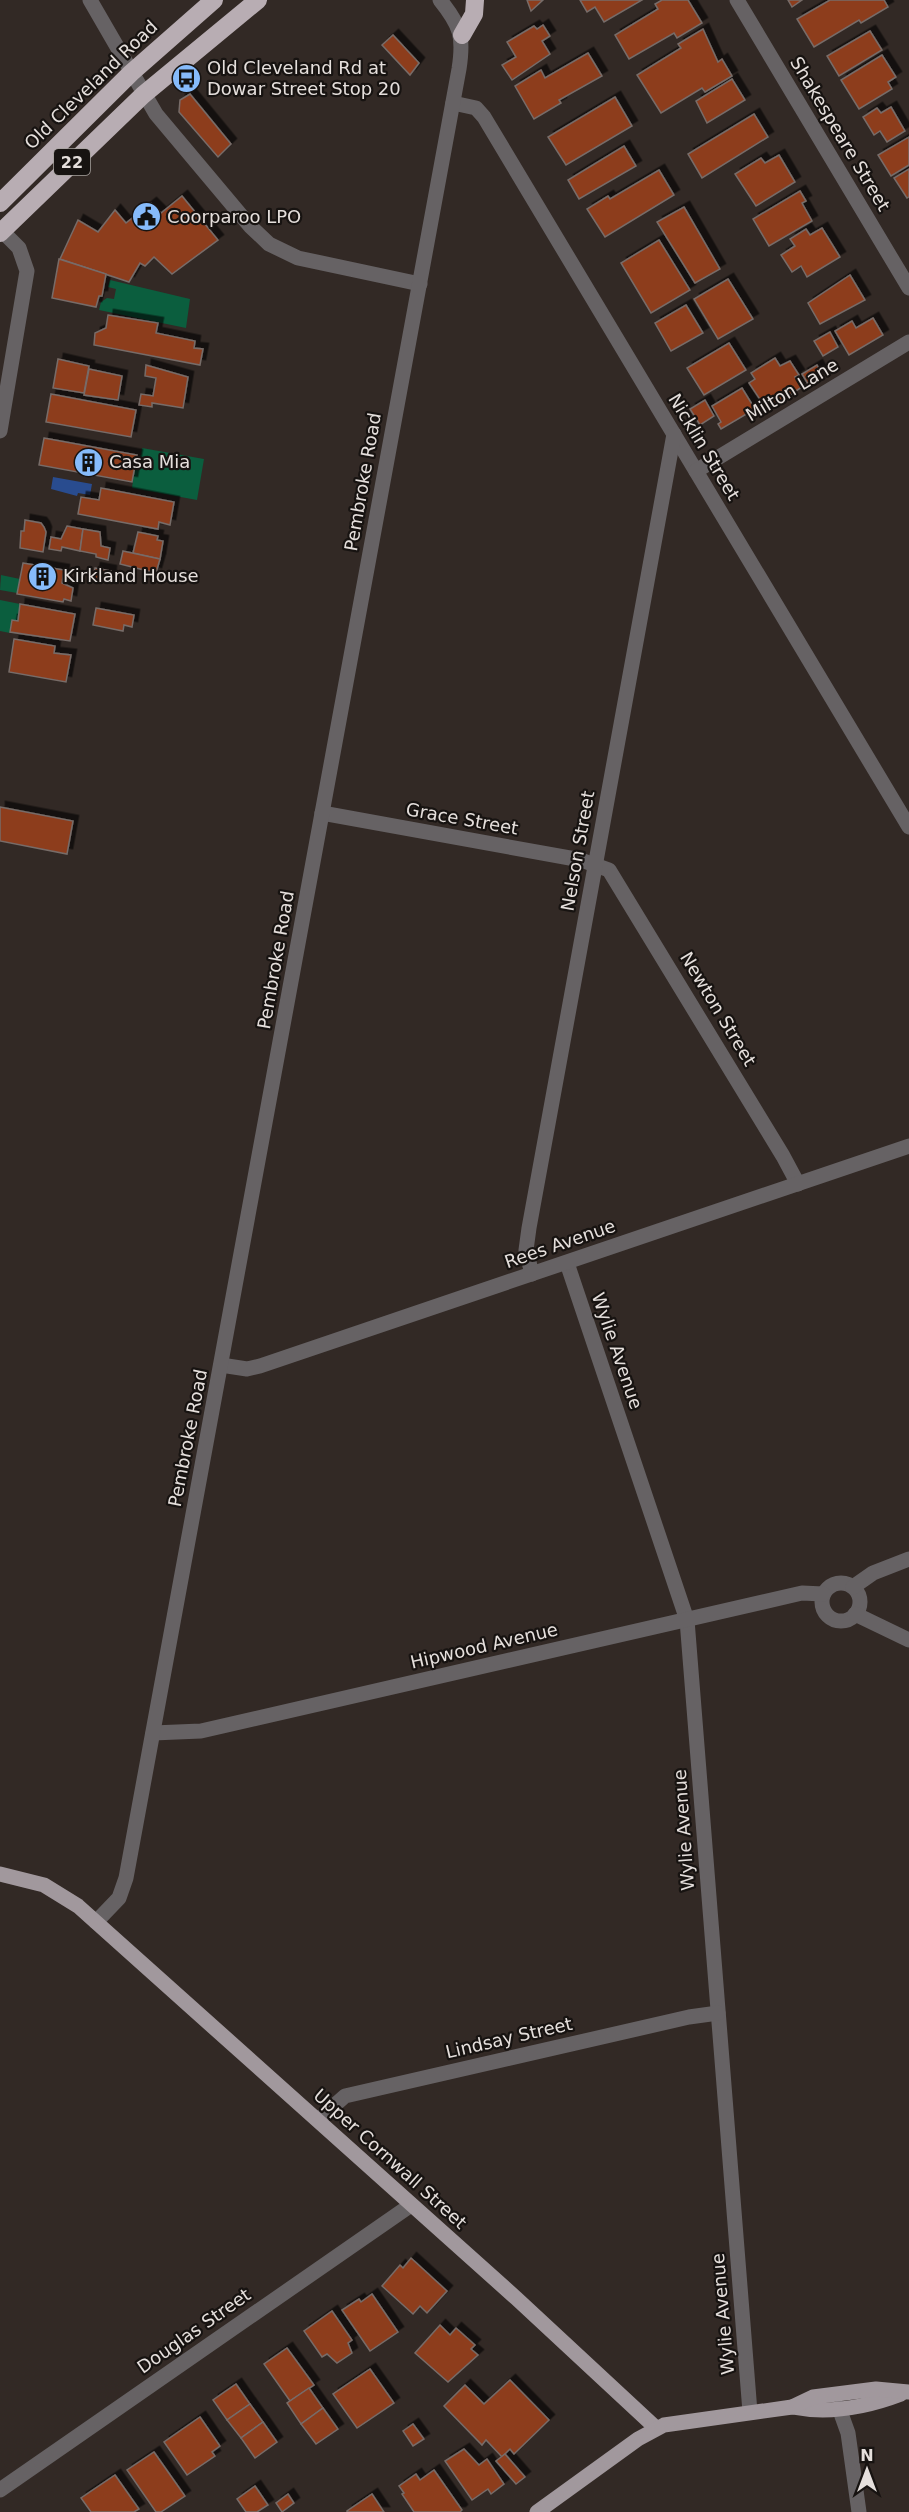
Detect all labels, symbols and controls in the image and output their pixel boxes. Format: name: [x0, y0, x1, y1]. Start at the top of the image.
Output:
street label: Old Cleveland Road: [20, 16, 161, 153]
street label: Shakespeare Street: [786, 53, 895, 215]
place label: Old Cleveland Rd at Dowar Street Stop 20: [207, 57, 401, 99]
bus stop icon: Old Cleveland Rd at Dowar Street Stop 20: [170, 62, 202, 94]
road number: 22: [54, 149, 90, 175]
public building icon: Coorparoo LPO: [130, 201, 162, 233]
place label: Coorparoo LPO: [167, 206, 301, 227]
street label: Milton Lane: [742, 354, 842, 425]
street label: Nicklin Street: [664, 390, 744, 504]
street label: Pembroke Road: [340, 411, 385, 553]
building icon: Casa Mia: [72, 446, 104, 478]
place label: Casa Mia: [109, 451, 190, 472]
building icon: Kirkland House: [26, 560, 58, 592]
place label: Kirkland House: [63, 565, 199, 586]
street label: Nelson Street: [557, 789, 598, 913]
street label: Grace Street: [404, 798, 520, 839]
street label: Pembroke Road: [253, 889, 298, 1031]
street label: Newton Street: [676, 948, 761, 1070]
street label: Rees Avenue: [502, 1215, 618, 1272]
street label: Wylie Avenue: [588, 1290, 647, 1412]
street label: Pembroke Road: [164, 1367, 211, 1509]
street label: Hipwood Avenue: [408, 1618, 560, 1673]
street label: Wylie Avenue: [669, 1769, 698, 1892]
street label: Lindsay Street: [444, 2013, 574, 2062]
street label: Upper Cornwall Street: [310, 2084, 471, 2233]
street label: Wylie Avenue: [707, 2252, 738, 2376]
street label: Douglas Street: [133, 2284, 254, 2377]
north arrow: [837, 2440, 897, 2500]
text: N: [860, 2446, 874, 2465]

